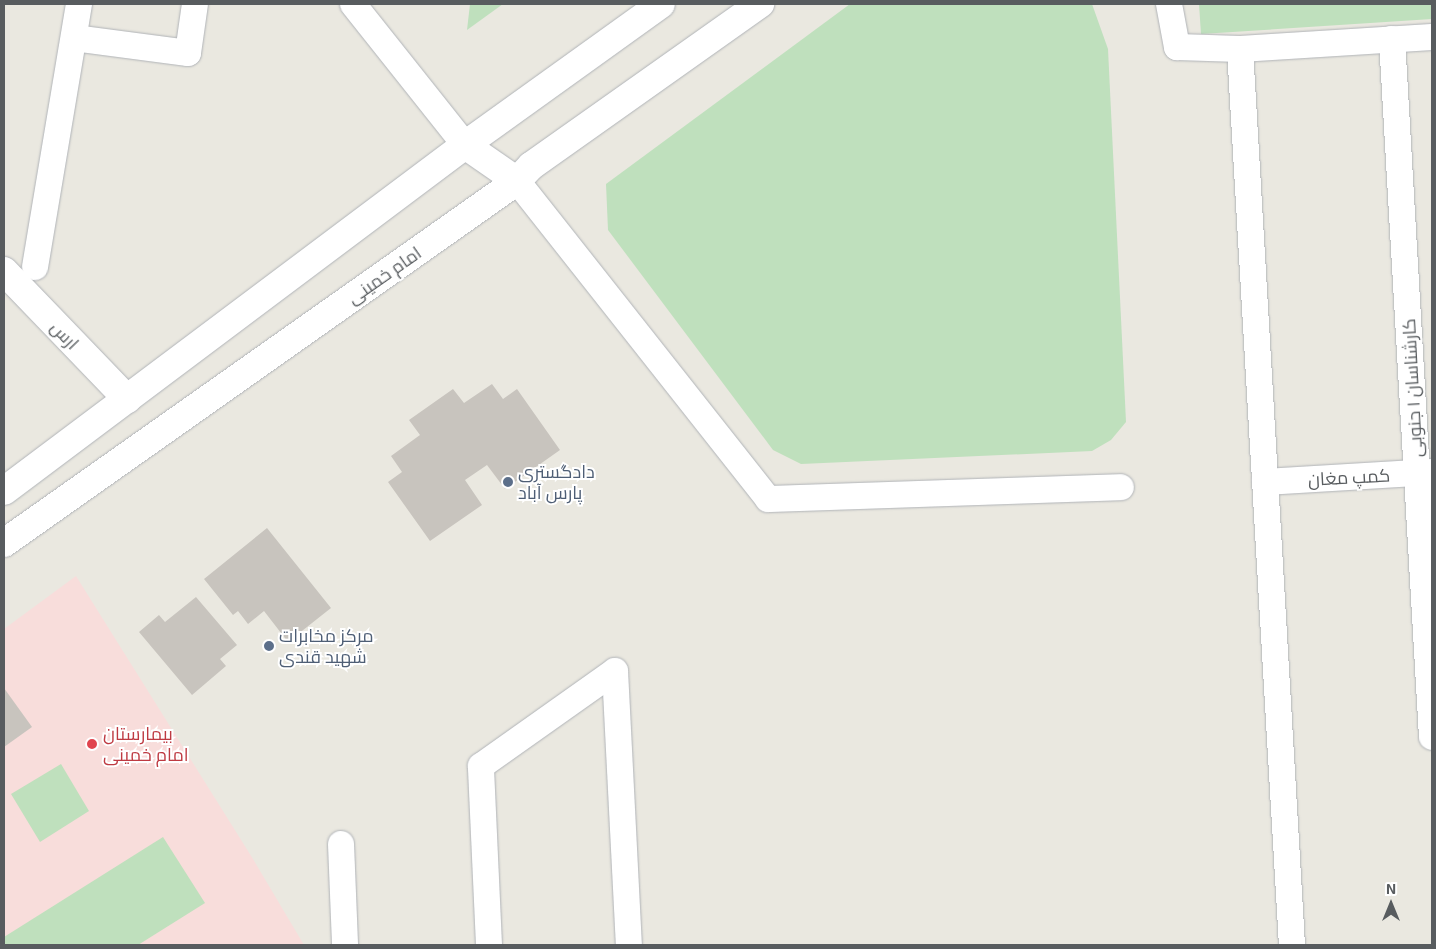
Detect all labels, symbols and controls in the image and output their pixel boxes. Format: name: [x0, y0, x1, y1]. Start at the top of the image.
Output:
street label: امام خمینی: [343, 242, 425, 308]
street label: ارس: [46, 316, 84, 354]
street label: کارشناسان ۱ جنوبی: [1398, 318, 1426, 458]
place label: دادگستری پارس آباد: [518, 461, 595, 504]
street label: کمپ مغان: [1307, 464, 1391, 490]
marker: دادگستری پارس آباد: [502, 476, 514, 488]
place label: مرکز مخابرات شهید قندی: [279, 625, 374, 668]
marker: مرکز مخابرات شهید قندی: [263, 640, 275, 652]
place label: بیمارستان امام خمینی: [103, 723, 189, 766]
marker: بیمارستان امام خمینی: [85, 737, 99, 751]
north arrow: [1366, 879, 1416, 929]
text: N: [1386, 880, 1396, 897]

